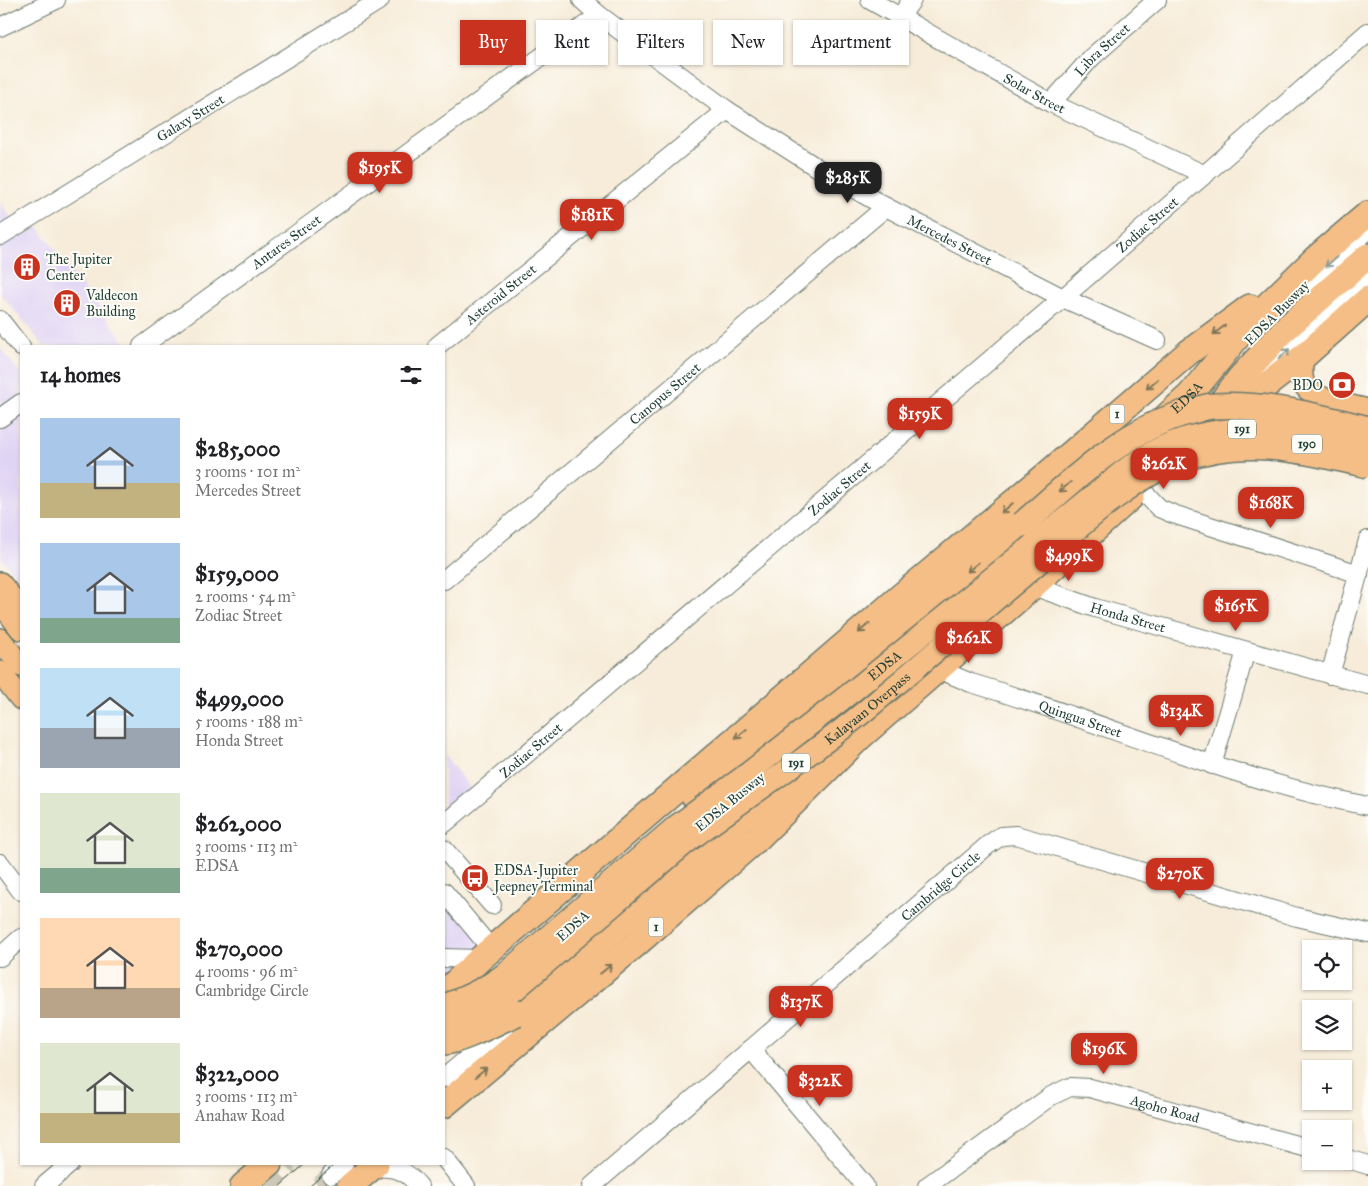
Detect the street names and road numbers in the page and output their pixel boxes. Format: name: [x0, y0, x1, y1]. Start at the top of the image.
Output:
street label: Libra Street: [1071, 19, 1133, 80]
street label: Solar Street: [1001, 69, 1068, 117]
street label: Galaxy Street: [153, 90, 227, 145]
street label: Zodiac Street: [1113, 193, 1182, 256]
street label: Antares Street: [247, 211, 324, 273]
street label: Mercedes Street: [904, 211, 995, 269]
street label: Asteroid Street: [461, 260, 539, 329]
street label: EDSA Busway: [1241, 277, 1313, 349]
street label: Canopus Street: [626, 359, 704, 428]
street label: EDSA: [1167, 377, 1207, 417]
road number: 1: [1110, 404, 1124, 424]
road number: 191: [1228, 419, 1256, 438]
road number: 190: [1292, 434, 1322, 454]
street label: Zodiac Street: [805, 457, 874, 519]
street label: Honda Street: [1088, 599, 1168, 636]
street label: EDSA: [864, 646, 905, 684]
street label: Kalayaan Overpass: [821, 668, 914, 748]
street label: Quingua Street: [1037, 697, 1124, 741]
street label: Zodiac Street: [496, 719, 566, 781]
road number: 191: [782, 754, 810, 772]
street label: EDSA Busway: [692, 768, 769, 835]
street label: Cambridge Circle: [897, 847, 984, 925]
street label: EDSA: [553, 906, 593, 945]
road number: 1: [648, 918, 664, 936]
street label: Agoho Road: [1128, 1091, 1201, 1126]

